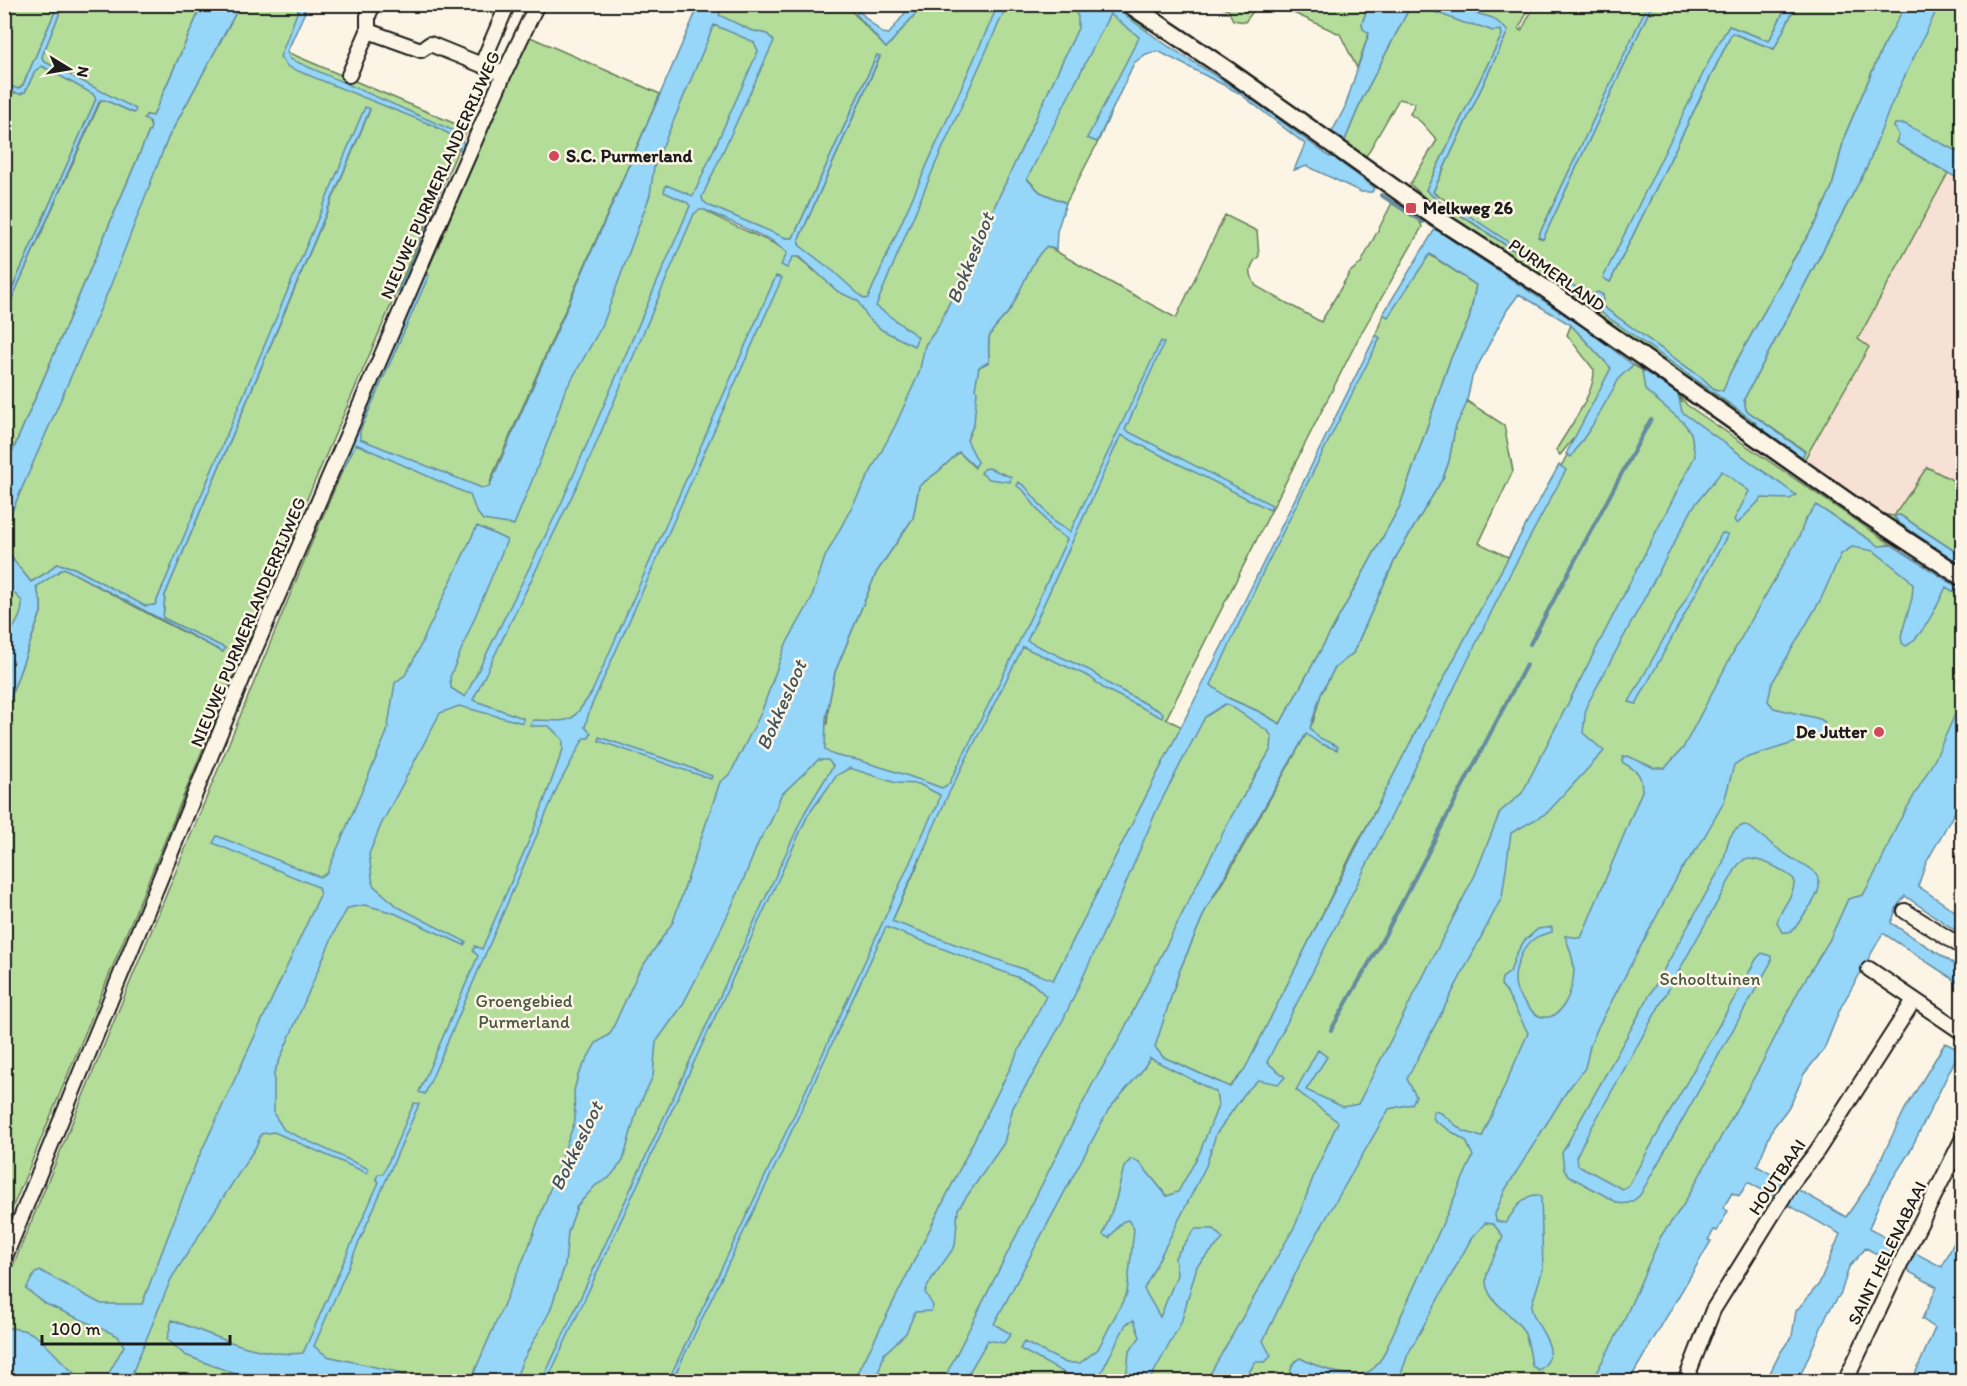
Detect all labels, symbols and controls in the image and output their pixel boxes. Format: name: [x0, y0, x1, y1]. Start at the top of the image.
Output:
north arrow: [39, 39, 99, 99]
street label: NIEUWE PURMERLANDERRIJWEG: [375, 48, 505, 302]
text: N: [73, 65, 94, 79]
place label: S.C. Purmerland: [566, 145, 692, 167]
marker: S.C. Purmerland: [547, 149, 561, 163]
place label: Melkweg 26: [1423, 197, 1514, 219]
marker: Melkweg 26: [1404, 201, 1418, 215]
water label: Bokkesloot: [941, 207, 1000, 307]
street label: PURMERLAND: [1504, 234, 1610, 316]
street label: NIEUWE PURMERLANDERRIJWEG: [185, 494, 311, 750]
water label: Bokkesloot: [751, 654, 812, 754]
place label: De Jutter: [1796, 721, 1868, 743]
marker: De Jutter: [1872, 725, 1886, 739]
park label: Schooltuinen: [1660, 968, 1760, 990]
park label: Groengebied Purmerland: [476, 990, 573, 1033]
water label: Bokkesloot: [544, 1095, 609, 1194]
street label: HOUTBAAI: [1744, 1135, 1810, 1219]
street label: SAINT HELENABAAI: [1843, 1178, 1931, 1328]
scale bar: [42, 1308, 230, 1346]
text: 100 m: [51, 1318, 101, 1340]

